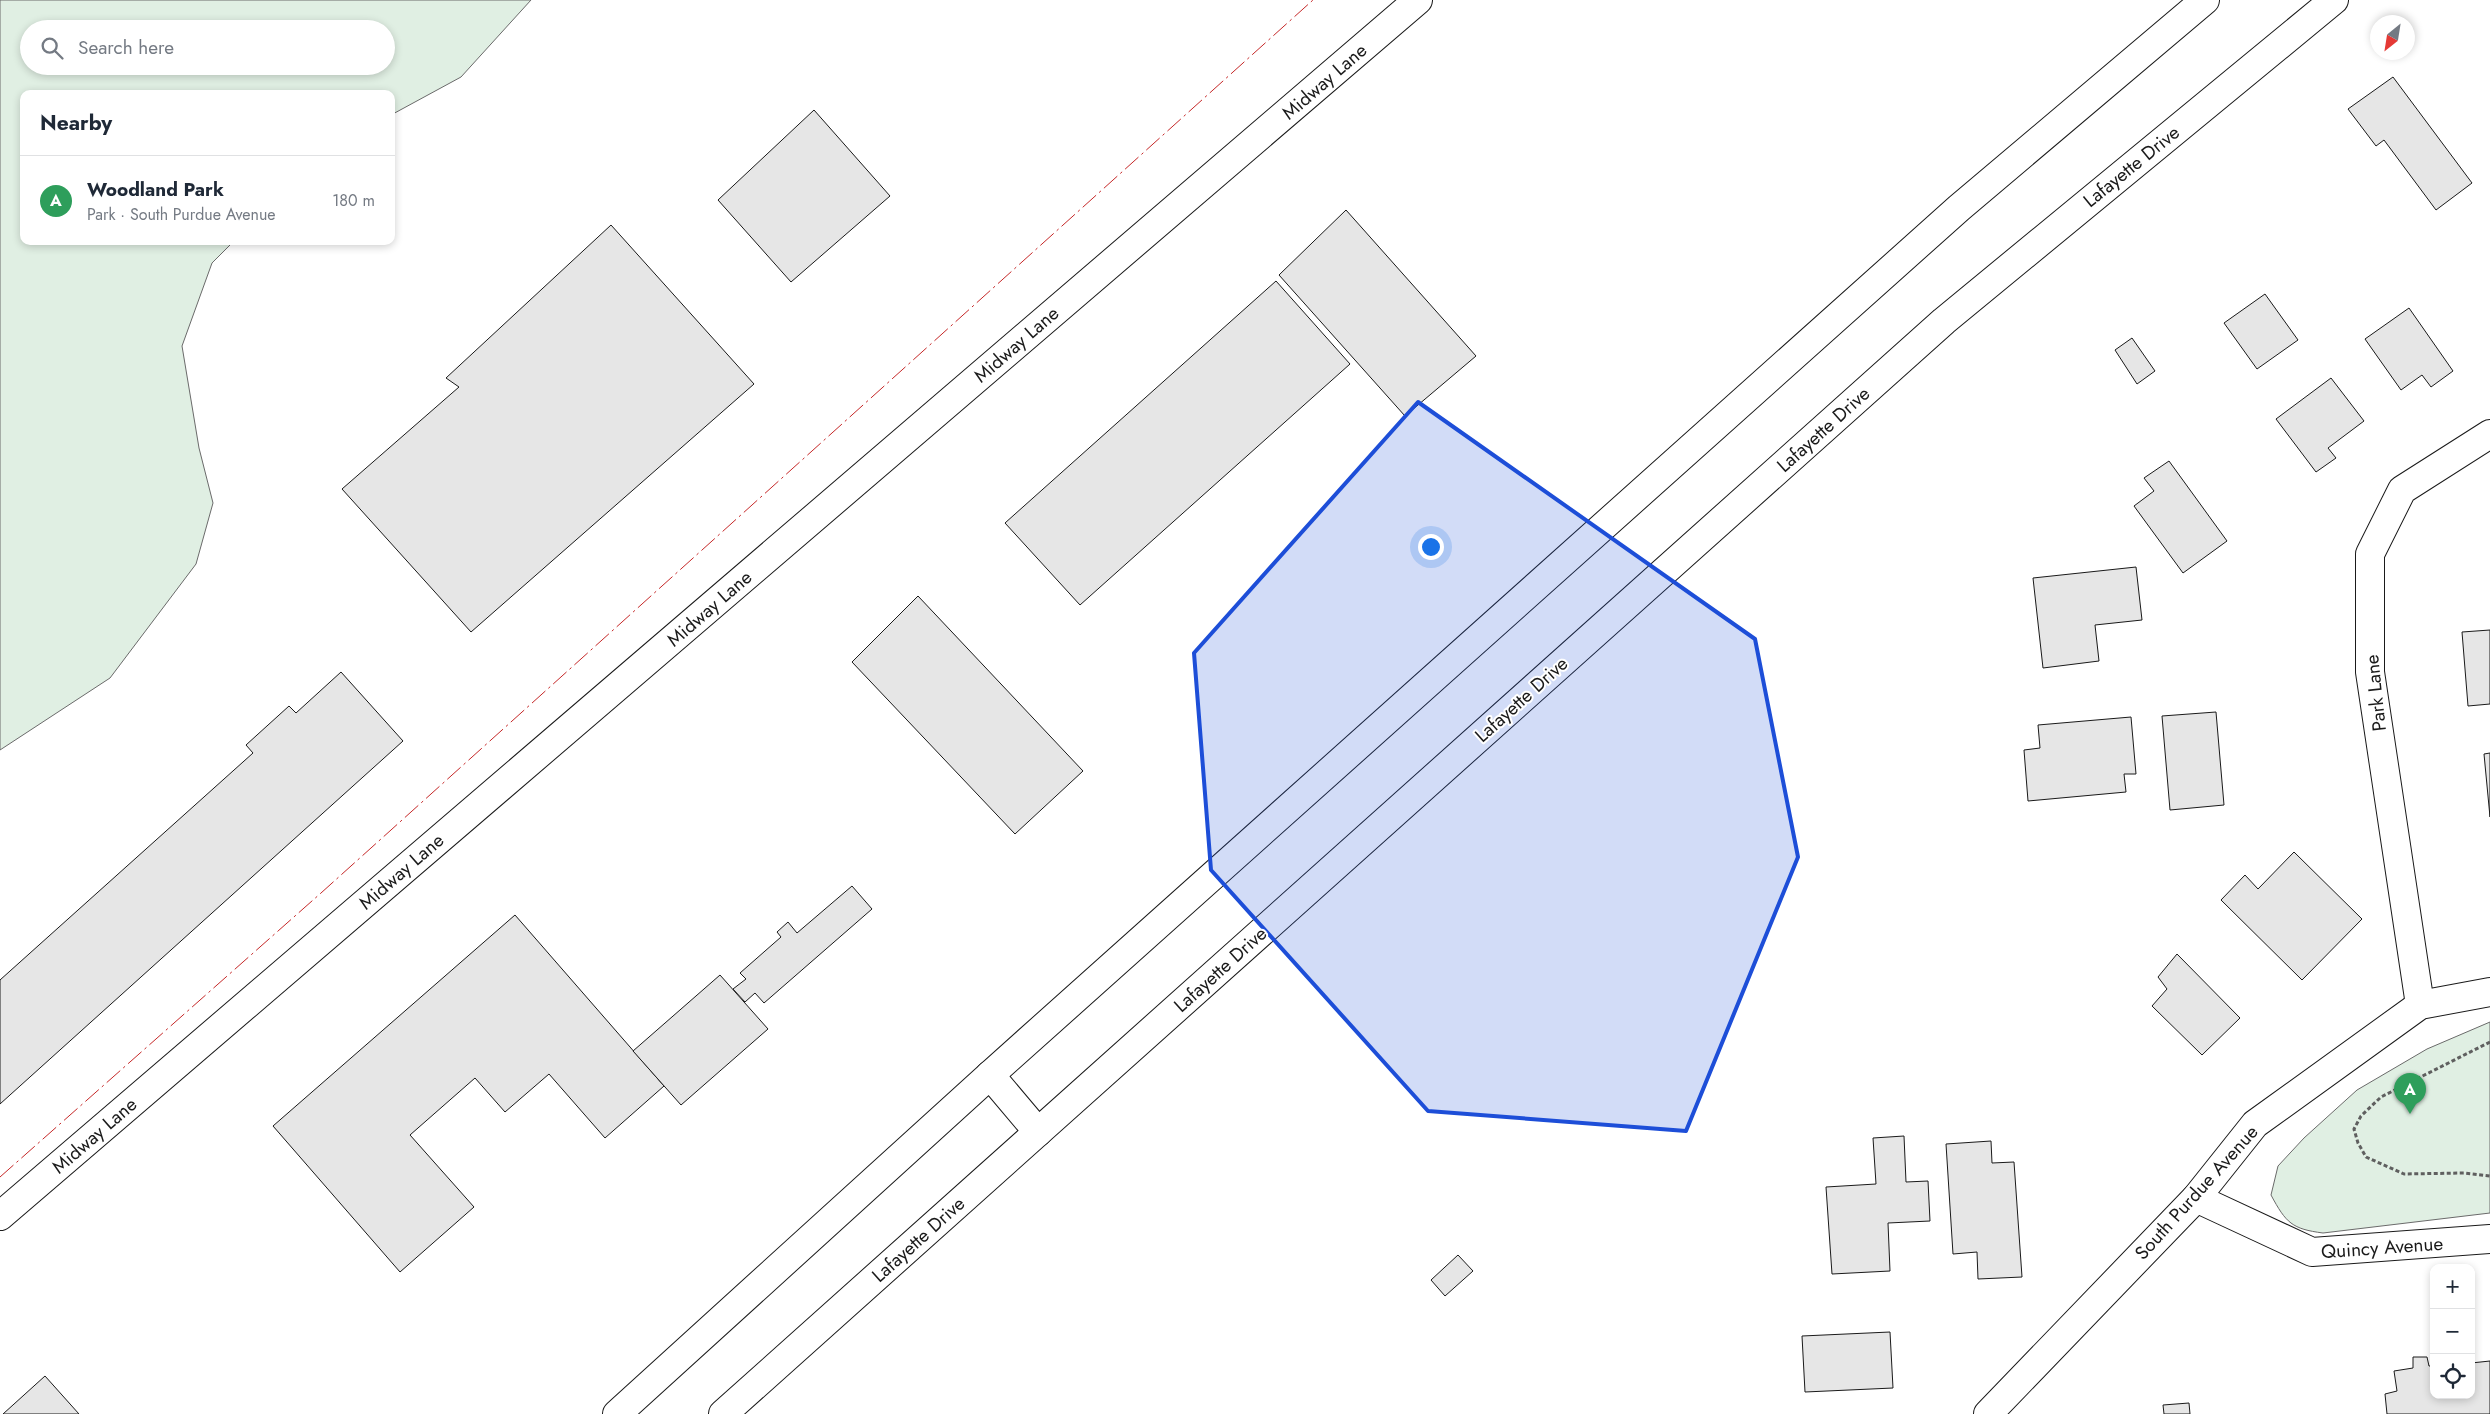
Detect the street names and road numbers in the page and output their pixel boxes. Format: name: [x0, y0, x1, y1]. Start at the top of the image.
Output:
street label: Midway Lane: [1276, 37, 1373, 126]
street label: Lafayette Drive: [2077, 119, 2185, 214]
street label: Midway Lane: [968, 300, 1065, 389]
street label: Lafayette Drive: [1771, 380, 1876, 479]
street label: Midway Lane: [661, 564, 758, 653]
street label: Lafayette Drive: [1469, 650, 1574, 749]
street label: Park Lane: [2358, 653, 2393, 733]
street label: Midway Lane: [353, 827, 450, 916]
street label: Lafayette Drive: [1168, 920, 1273, 1019]
street label: Midway Lane: [46, 1091, 143, 1180]
street label: South Purdue Avenue: [2128, 1119, 2264, 1266]
street label: Lafayette Drive: [866, 1190, 971, 1289]
street label: Quincy Avenue: [2320, 1230, 2444, 1265]

